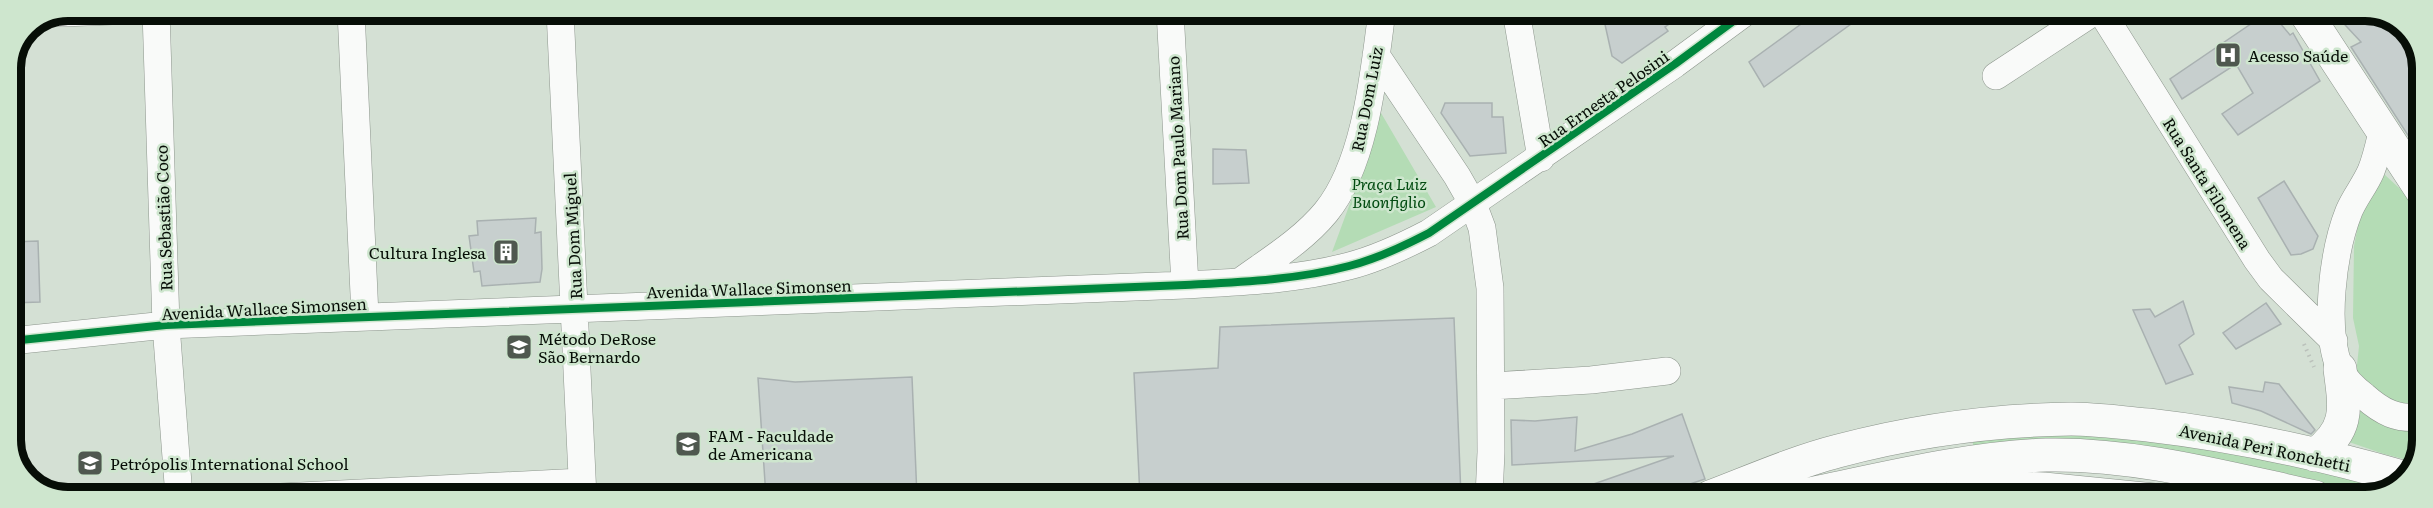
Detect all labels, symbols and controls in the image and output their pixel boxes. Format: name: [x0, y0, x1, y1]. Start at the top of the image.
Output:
hospital icon: Acesso Saúde: [2213, 40, 2243, 70]
place label: Acesso Saúde: [2248, 43, 2348, 67]
street label: Rua Dom Luiz: [1344, 44, 1388, 153]
street label: Rua Ernesta Pelosini: [1533, 44, 1673, 152]
street label: Rua Dom Paulo Mariano: [1160, 55, 1194, 241]
street label: Rua Santa Filomena: [2158, 113, 2258, 254]
street label: Rua Sebastião Coco: [148, 145, 178, 291]
park label: Praça Luiz Buonfiglio: [1351, 171, 1427, 213]
street label: Rua Dom Miguel: [557, 172, 587, 300]
building icon: Cultura Inglesa: [491, 237, 521, 267]
place label: Cultura Inglesa: [369, 240, 486, 264]
street label: Avenida Wallace Simonsen: [646, 272, 853, 304]
street label: Avenida Wallace Simonsen: [161, 291, 368, 325]
place label: Método DeRose São Bernardo: [538, 326, 656, 368]
school or university icon: Método DeRose São Bernardo: [504, 332, 534, 362]
street label: Avenida Peri Ronchetti: [2177, 417, 2353, 477]
place label: FAM - Faculdade de Americana: [708, 423, 834, 465]
school or university icon: FAM - Faculdade de Americana: [673, 429, 703, 459]
school or university icon: Petrópolis International School: [75, 448, 105, 478]
place label: Petrópolis International School: [110, 451, 349, 475]

